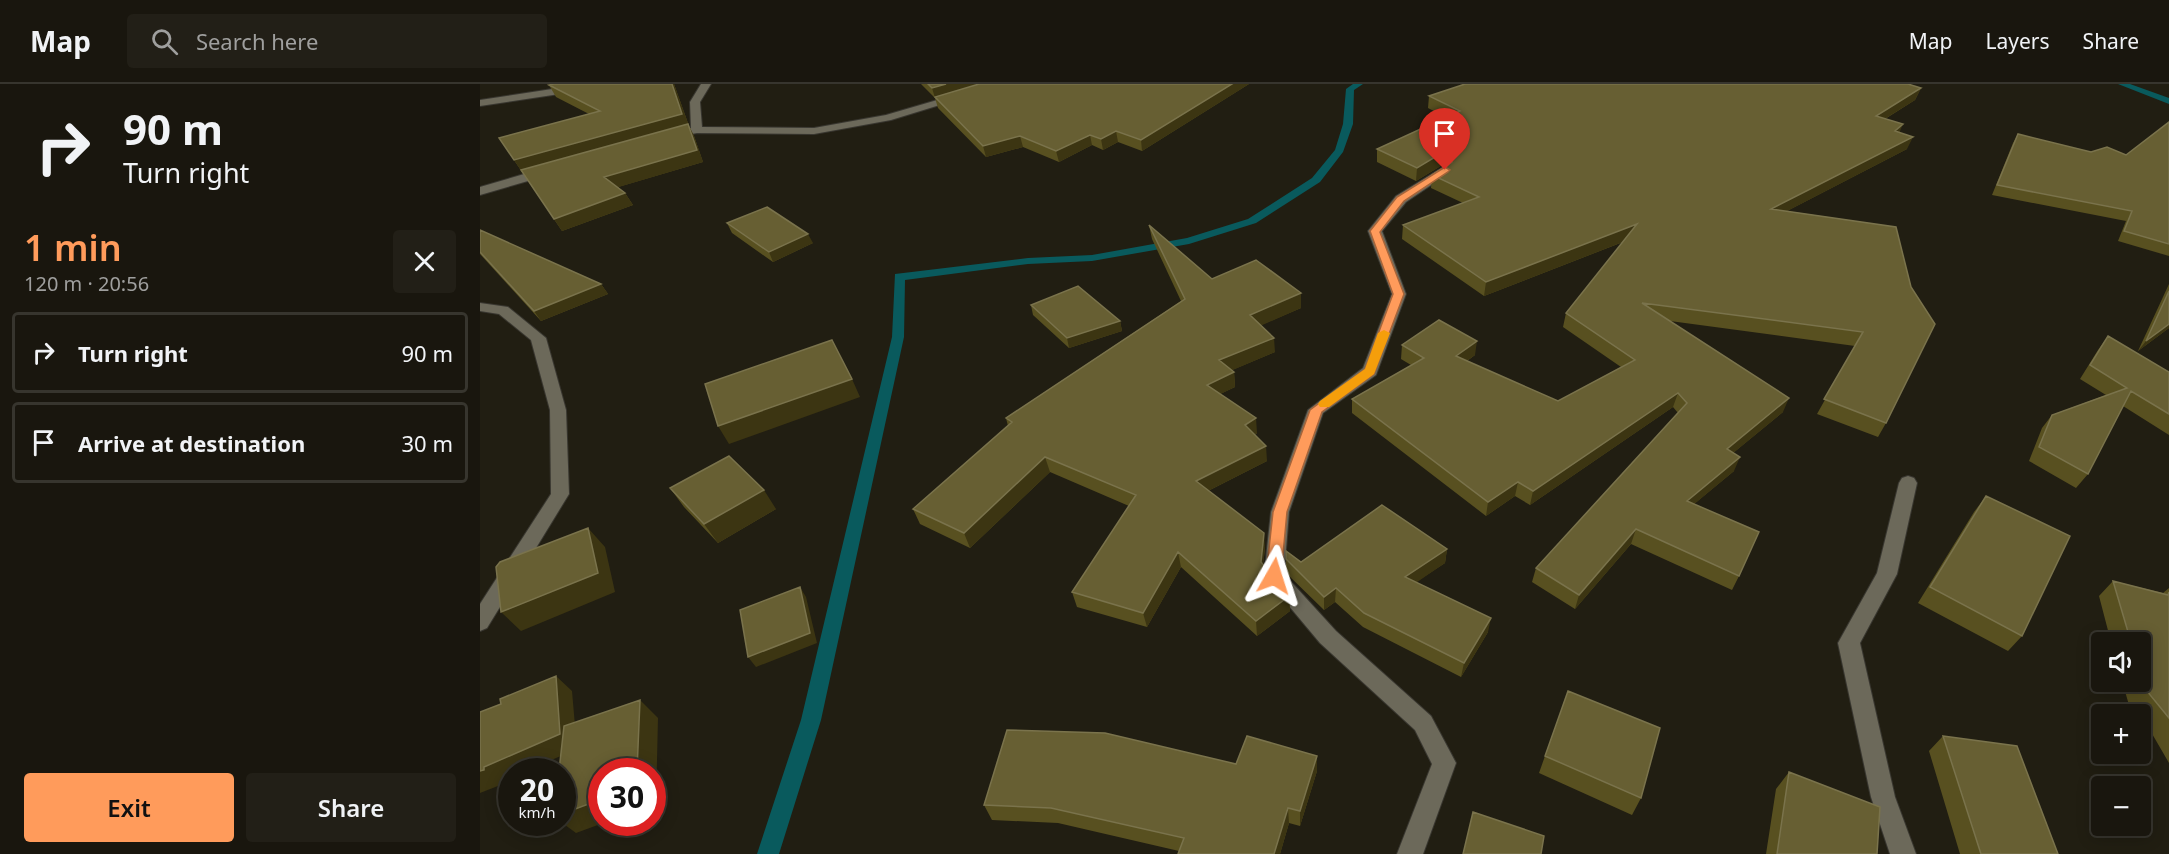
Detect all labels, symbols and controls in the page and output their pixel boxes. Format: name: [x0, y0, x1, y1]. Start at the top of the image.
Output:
search box: [127, 14, 547, 68]
text: Map: [30, 22, 91, 60]
icon: search: [148, 25, 181, 58]
text: Search here: [196, 26, 318, 56]
text: Map: [1909, 27, 1953, 55]
text: Layers: [1986, 27, 2050, 55]
text: Share: [2083, 27, 2139, 55]
text: 90 m: [123, 100, 223, 157]
icon: right: [24, 108, 102, 186]
pin: [1419, 108, 1470, 170]
icon: arrive: [1428, 117, 1461, 150]
text: Turn right: [123, 154, 249, 191]
text: 1 min: [24, 223, 122, 272]
button: close: [393, 230, 456, 293]
text: 120 m · 20:56: [24, 270, 149, 297]
icon: right: [27, 336, 60, 369]
text: Turn right: [78, 338, 188, 368]
text: 90 m: [402, 338, 453, 368]
icon: arrive: [27, 426, 60, 459]
text: Arrive at destination: [78, 428, 305, 458]
text: 30 m: [402, 428, 453, 458]
position arrow: [1242, 544, 1306, 608]
map controls: [2091, 632, 2151, 836]
button: sound: [2091, 632, 2151, 692]
button: +: [2091, 704, 2151, 764]
speed limit sign: 30: [588, 758, 666, 836]
text: 20: [520, 769, 554, 810]
button: Exit: [24, 773, 234, 842]
button: Share: [246, 773, 456, 842]
button: −: [2091, 776, 2151, 836]
text: km/h: [519, 802, 555, 822]

